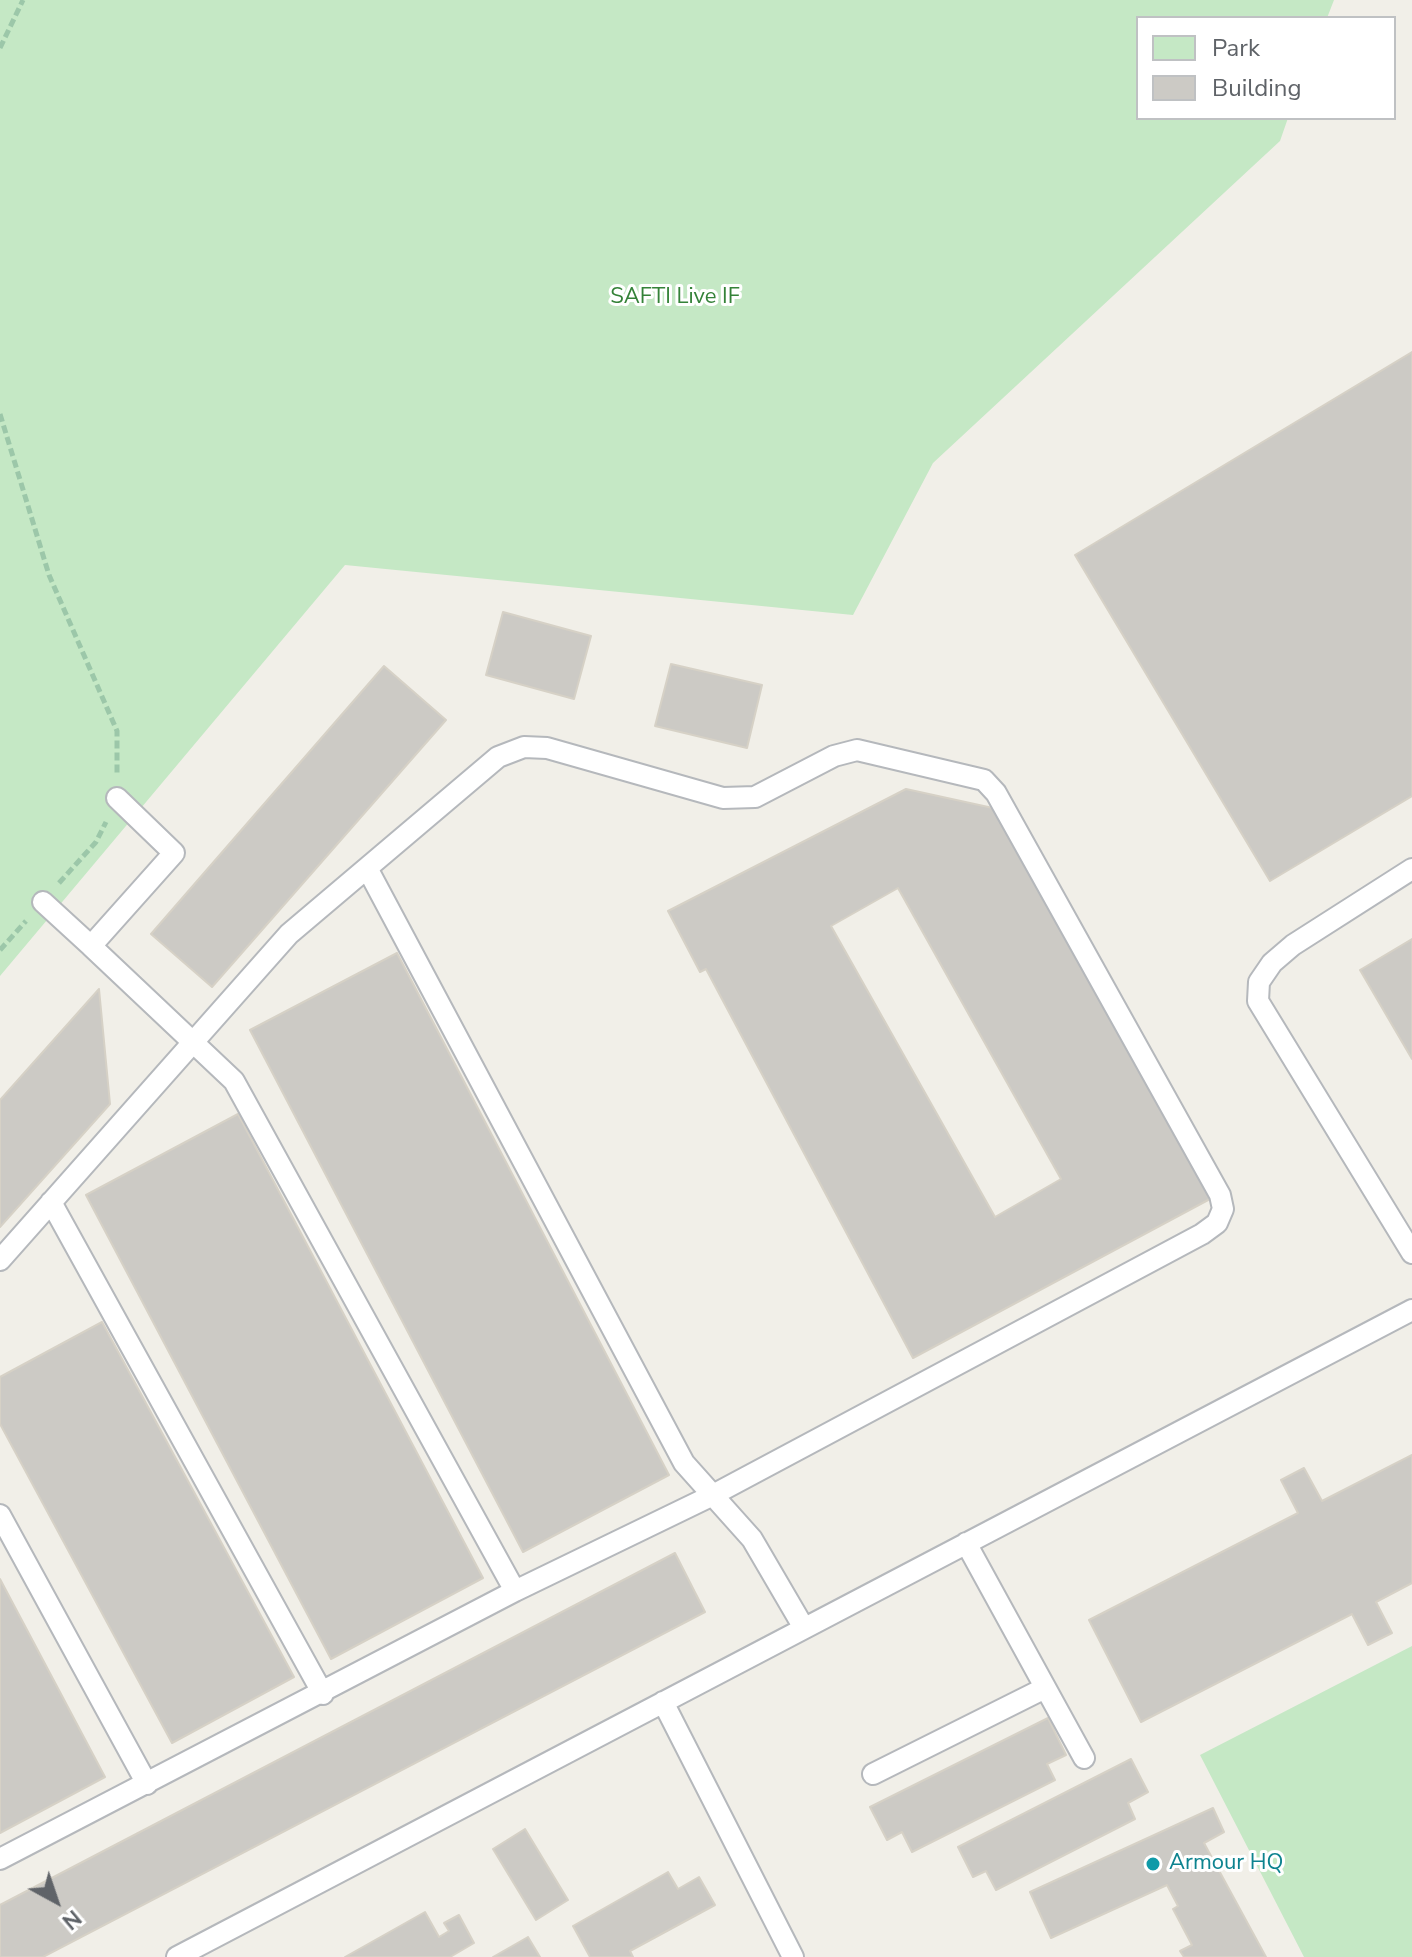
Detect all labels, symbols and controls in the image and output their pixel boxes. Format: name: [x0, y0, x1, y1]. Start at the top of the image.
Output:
legend: [1136, 16, 1396, 120]
text: Park: [1212, 32, 1260, 64]
text: Building: [1212, 72, 1302, 104]
park label: SAFTI Live IF: [610, 285, 740, 311]
place label: Armour HQ: [1169, 1851, 1283, 1877]
marker: Armour HQ: [1144, 1855, 1162, 1873]
north arrow: [16, 1861, 96, 1941]
text: N: [55, 1903, 87, 1936]

